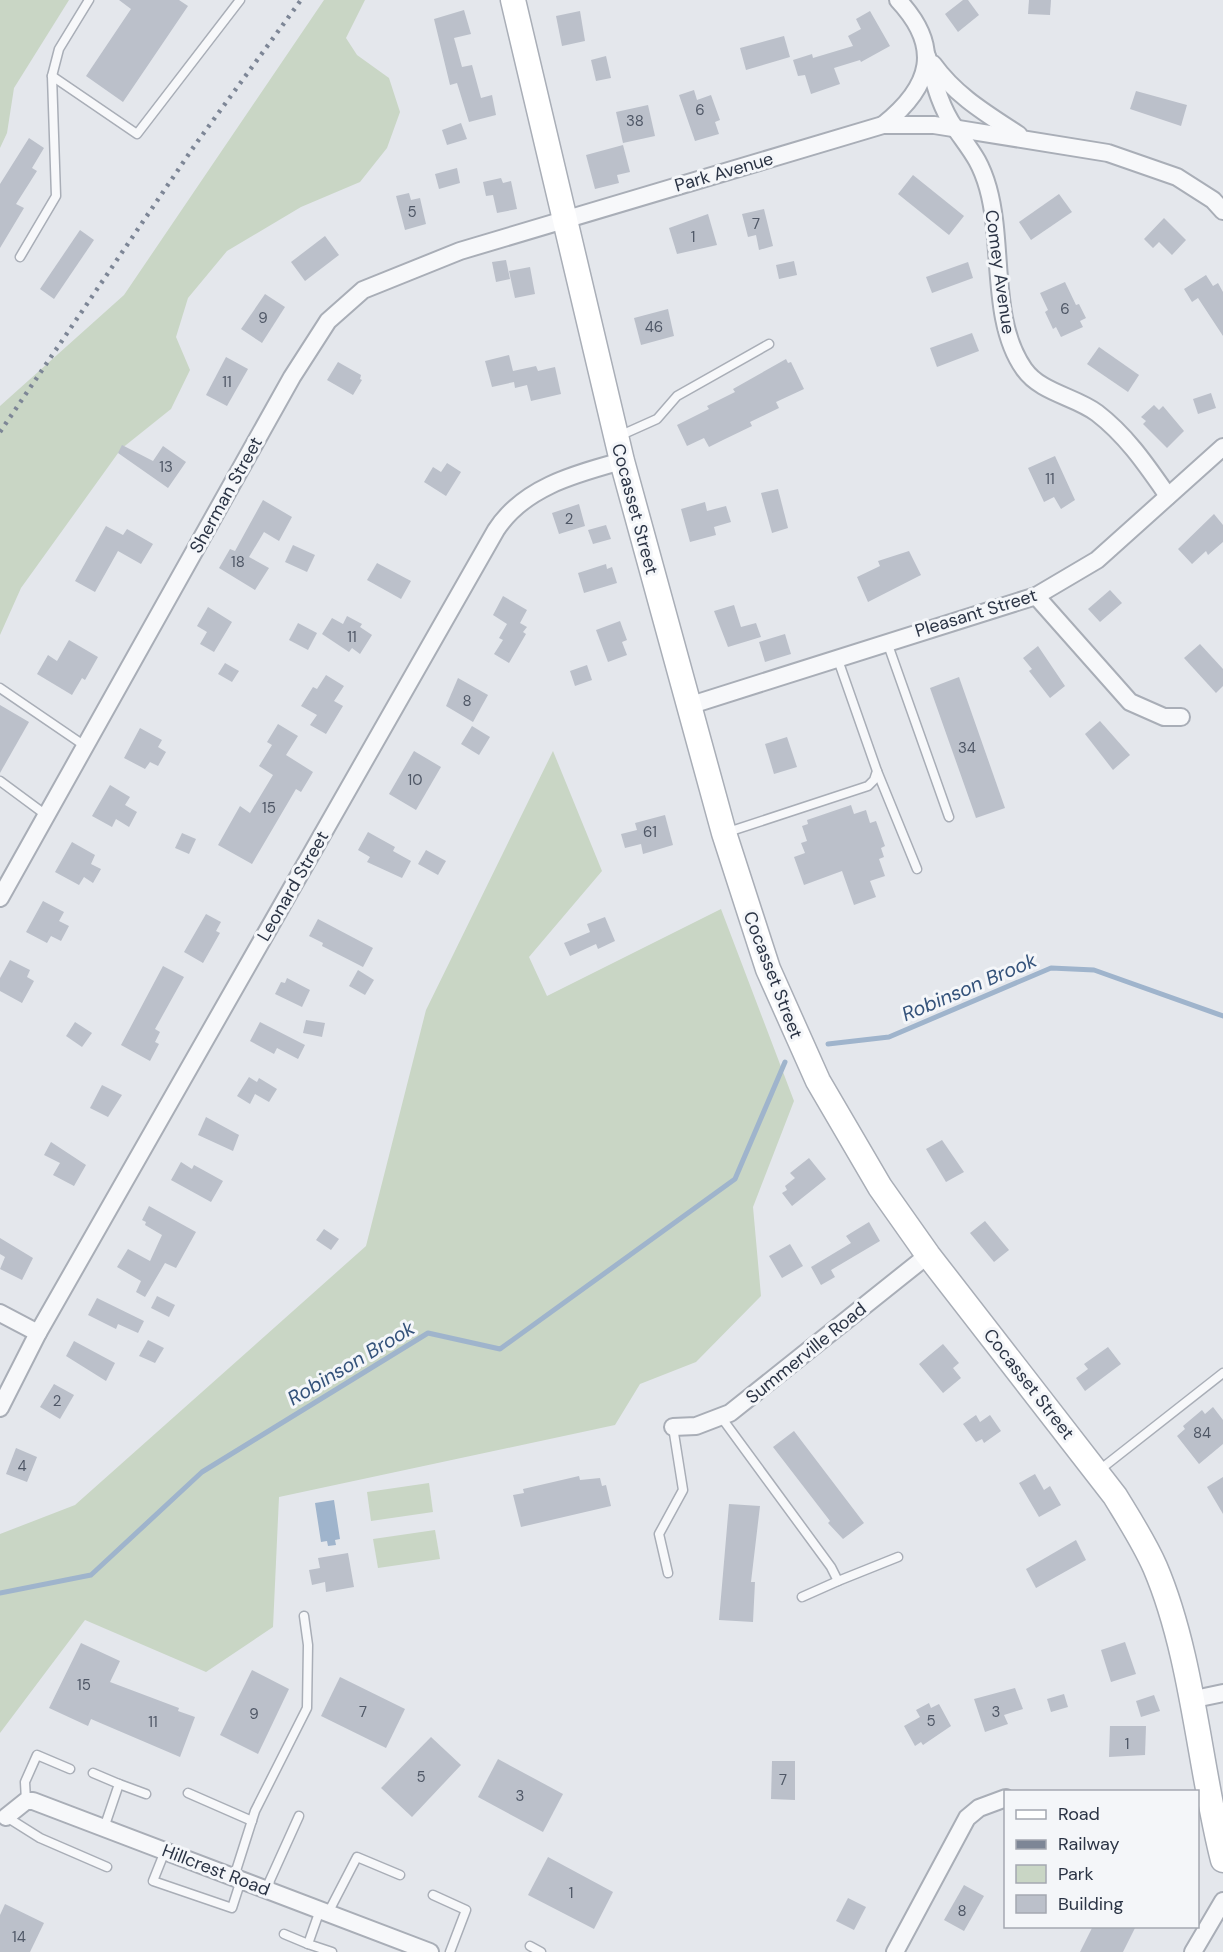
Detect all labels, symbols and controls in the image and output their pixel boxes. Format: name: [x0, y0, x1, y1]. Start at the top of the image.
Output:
house number: 6: [695, 100, 705, 120]
house number: 38: [626, 111, 644, 131]
street label: Park Avenue: [672, 146, 776, 198]
house number: 5: [407, 202, 417, 222]
street label: Comey Avenue: [979, 208, 1021, 336]
house number: 7: [752, 214, 760, 234]
house number: 1: [691, 227, 695, 247]
house number: 6: [1060, 299, 1070, 319]
house number: 9: [258, 308, 268, 328]
house number: 46: [645, 317, 663, 337]
house number: 11: [222, 372, 232, 392]
street label: Sherman Street: [184, 432, 268, 558]
street label: Cocasset Street: [606, 441, 664, 577]
house number: 13: [159, 457, 173, 477]
house number: 11: [1045, 469, 1055, 489]
house number: 2: [565, 509, 573, 529]
house number: 18: [231, 552, 245, 572]
street label: Pleasant Street: [912, 583, 1040, 643]
house number: 11: [347, 627, 357, 647]
house number: 8: [462, 691, 472, 711]
house number: 34: [958, 738, 976, 758]
house number: 10: [408, 770, 422, 790]
house number: 15: [262, 798, 276, 818]
house number: 61: [643, 822, 657, 842]
street label: Leonard Street: [252, 827, 334, 945]
street label: Cocasset Street: [738, 908, 808, 1042]
water label: Robinson Brook: [898, 947, 1041, 1027]
street label: Summerville Road: [741, 1297, 871, 1409]
water label: Robinson Brook: [283, 1314, 420, 1411]
street label: Cocasset Street: [978, 1324, 1080, 1444]
house number: 2: [53, 1391, 61, 1411]
house number: 84: [1193, 1423, 1211, 1443]
house number: 4: [17, 1456, 27, 1476]
house number: 15: [77, 1675, 91, 1695]
house number: 7: [359, 1702, 367, 1722]
house number: 3: [992, 1702, 1000, 1722]
house number: 9: [249, 1704, 259, 1724]
house number: 5: [926, 1711, 936, 1731]
house number: 11: [148, 1712, 158, 1732]
house number: 1: [1125, 1734, 1129, 1754]
house number: 5: [416, 1767, 426, 1787]
house number: 7: [779, 1770, 787, 1790]
house number: 3: [516, 1786, 524, 1806]
legend: [1004, 1790, 1199, 1928]
text: Road: [1058, 1802, 1100, 1826]
text: Railway: [1058, 1832, 1120, 1856]
street label: Hillcrest Road: [159, 1838, 273, 1902]
text: Park: [1058, 1862, 1094, 1886]
house number: 1: [569, 1883, 573, 1903]
text: Building: [1058, 1892, 1123, 1916]
house number: 8: [957, 1901, 967, 1921]
house number: 14: [12, 1927, 26, 1947]

